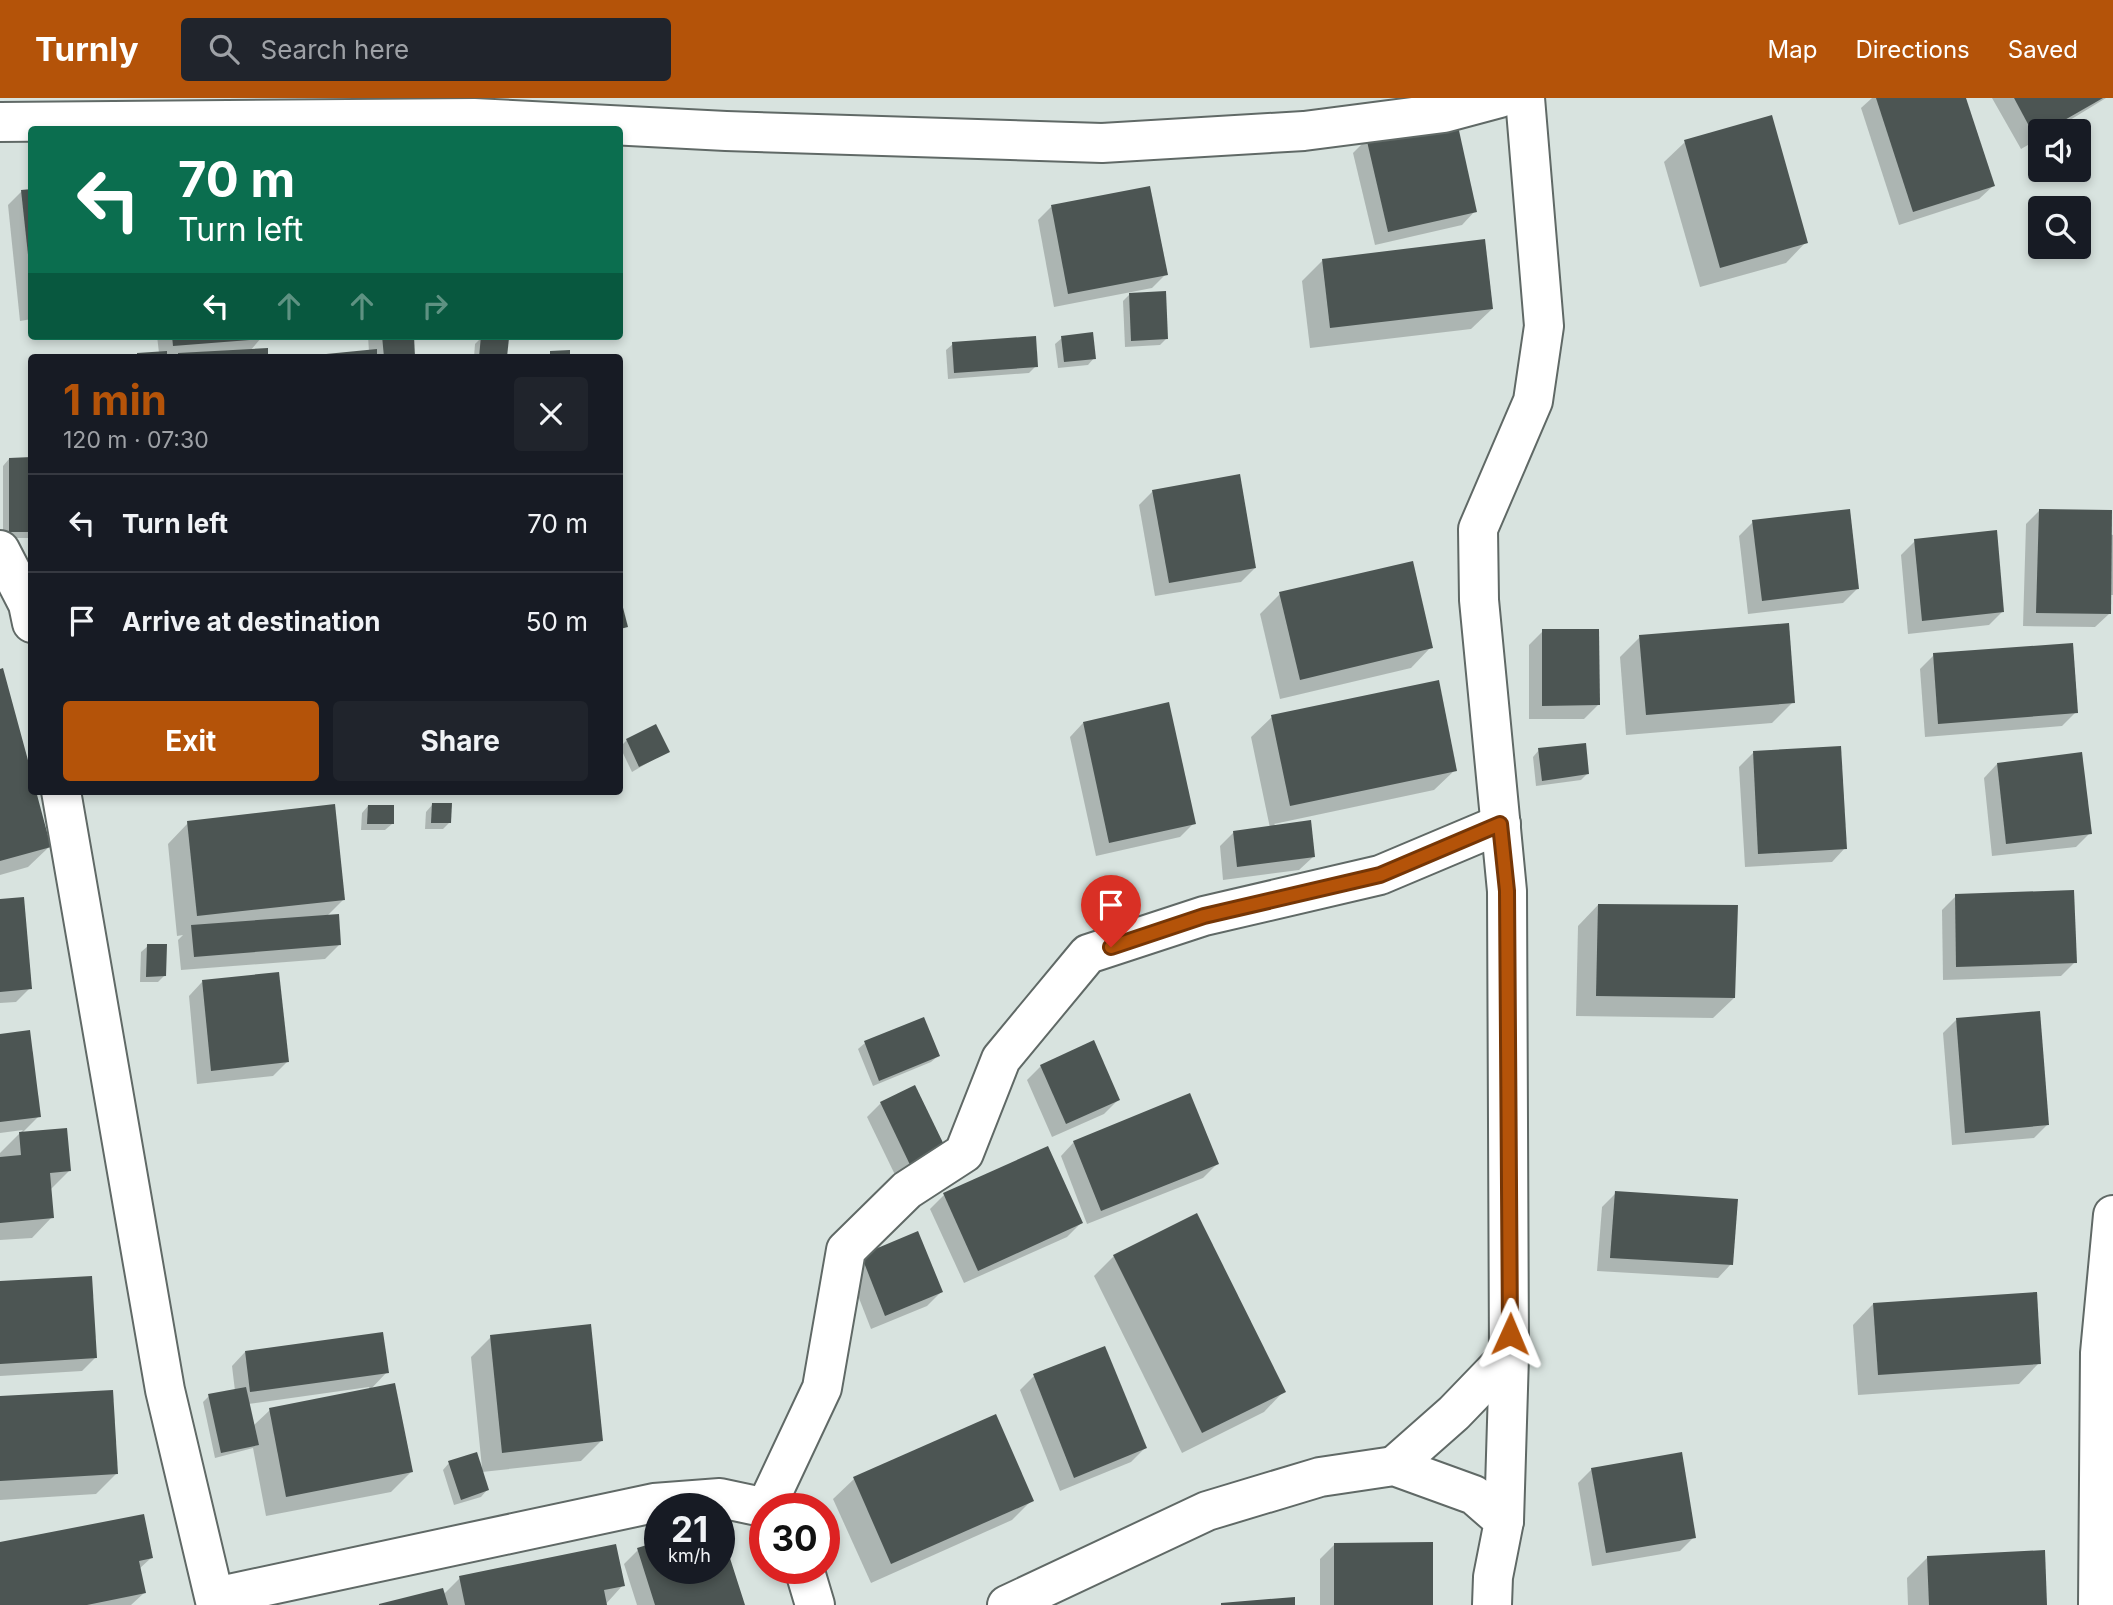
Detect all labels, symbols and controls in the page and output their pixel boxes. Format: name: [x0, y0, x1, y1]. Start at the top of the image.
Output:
search box: [181, 18, 671, 81]
text: Turnly: [35, 29, 139, 69]
icon: search: [205, 30, 243, 68]
text: Search here: [261, 34, 409, 65]
text: Map: [1768, 35, 1817, 64]
text: Directions: [1855, 35, 1970, 64]
text: Saved: [2008, 35, 2078, 64]
map controls: [2028, 119, 2091, 259]
button: sound: [2028, 119, 2091, 182]
text: 70 m: [178, 150, 295, 209]
icon: left: [63, 154, 154, 245]
button: search: [2028, 196, 2091, 259]
text: Turn left: [178, 210, 303, 249]
icon: left: [197, 287, 235, 325]
icon: ahead: [270, 287, 308, 325]
icon: ahead: [343, 287, 381, 325]
icon: right: [416, 287, 454, 325]
text: 1 min: [63, 374, 167, 425]
button: close: [514, 377, 588, 451]
text: 120 m · 07:30: [63, 426, 209, 454]
icon: left: [63, 504, 101, 542]
text: Turn left: [122, 508, 228, 539]
text: 70 m: [527, 508, 588, 539]
icon: arrive: [63, 602, 101, 640]
text: Arrive at destination: [122, 606, 381, 637]
text: 50 m: [526, 606, 588, 637]
button: Exit: [63, 701, 319, 781]
button: Share: [333, 701, 588, 781]
pin: [1081, 875, 1141, 947]
icon: arrive: [1092, 886, 1130, 924]
position arrow: [1473, 1297, 1547, 1371]
speed limit sign: 30: [749, 1493, 840, 1584]
text: 21: [671, 1508, 708, 1550]
text: km/h: [668, 1545, 711, 1566]

